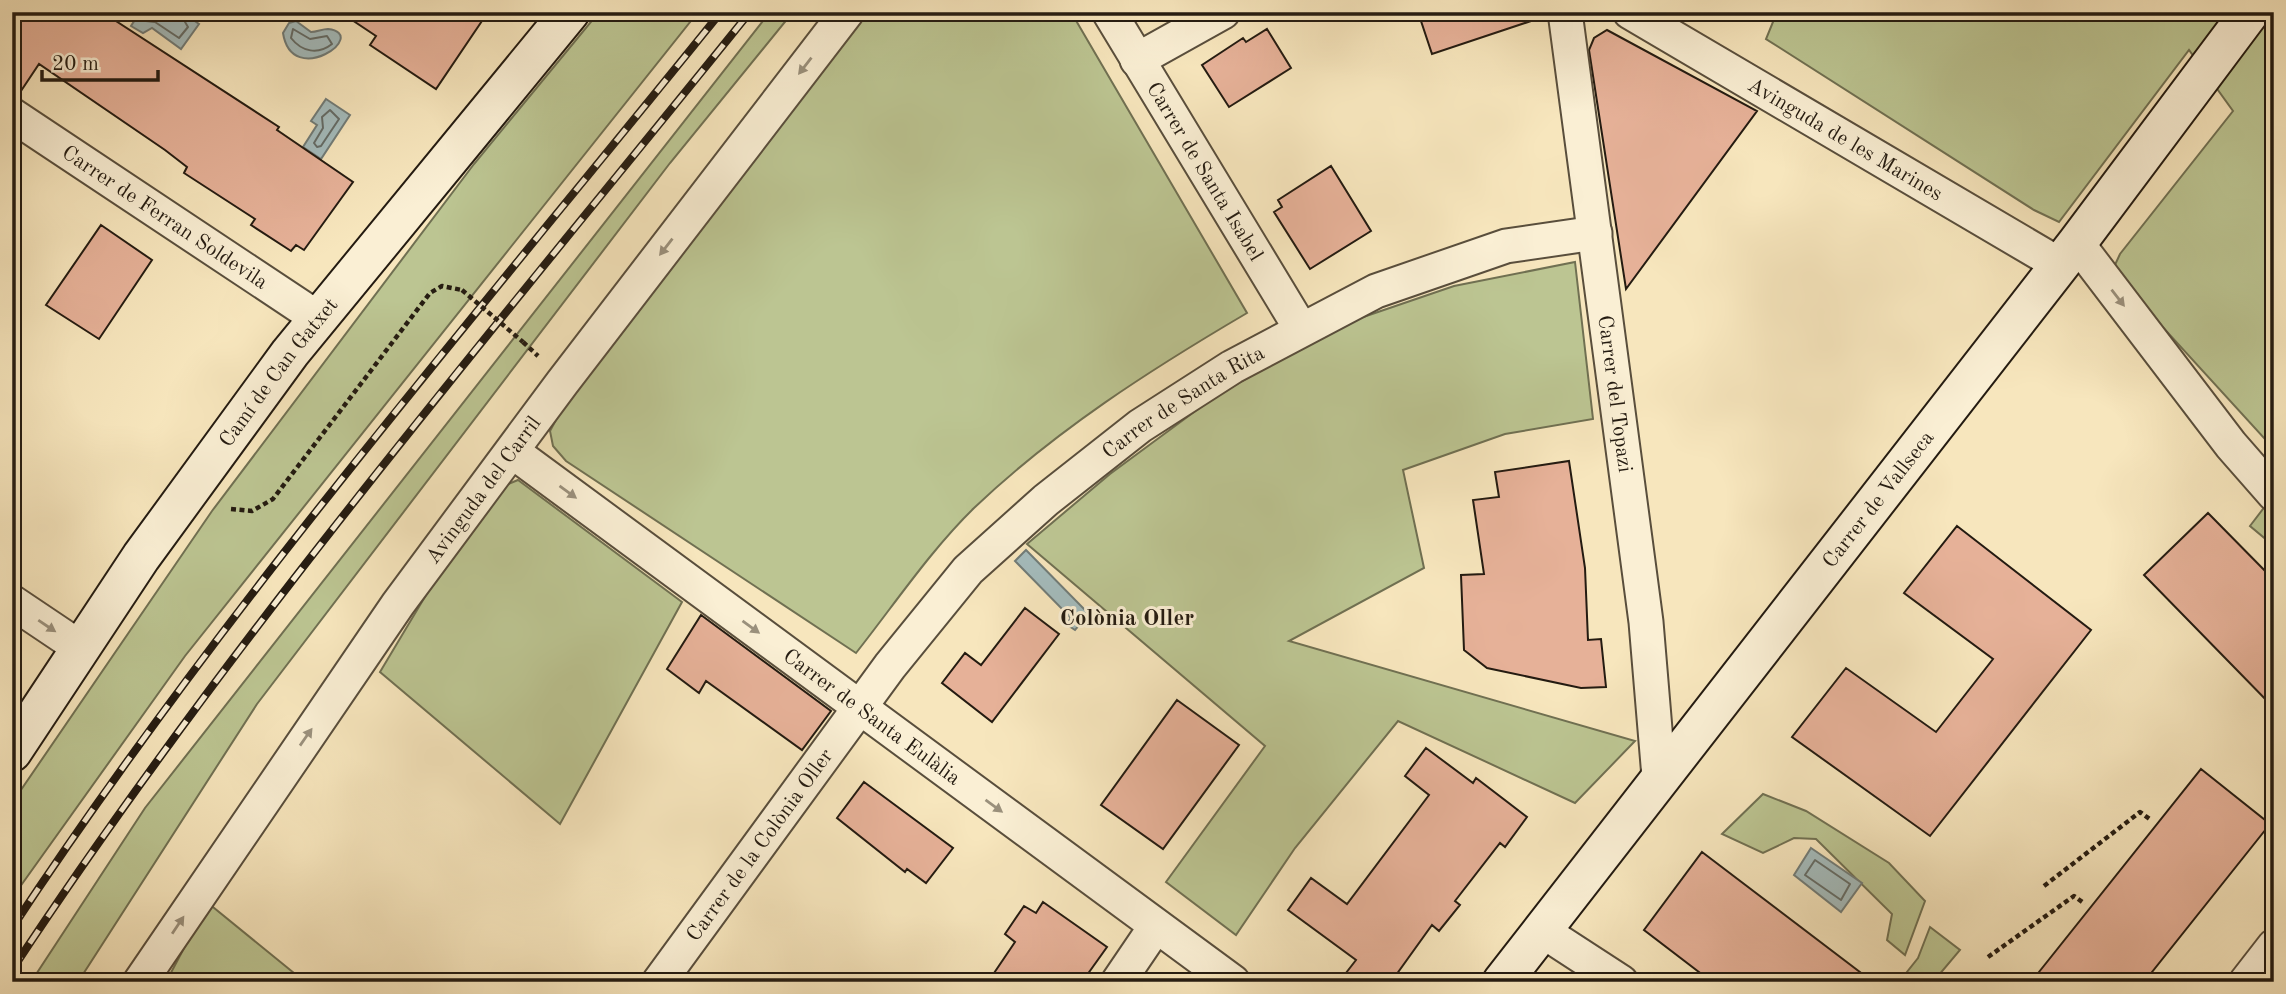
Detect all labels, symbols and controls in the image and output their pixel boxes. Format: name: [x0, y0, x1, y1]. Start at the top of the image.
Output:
scale bar: [42, 38, 158, 82]
text: 20 m: [52, 54, 99, 75]
one-way arrow: [798, 57, 812, 76]
street label: Avinguda de les Marines: [1744, 75, 1946, 205]
street label: Carrer de Santa Isabel: [1142, 79, 1266, 265]
street label: Carrer de Ferran Soldevila: [58, 142, 271, 294]
one-way arrow: [659, 237, 674, 255]
one-way arrow: [2110, 288, 2125, 306]
street label: Camí de Can Gatxet: [216, 295, 343, 451]
street label: Carrer del Topazi: [1593, 314, 1635, 474]
street label: Carrer de Santa Rita: [1099, 343, 1268, 463]
street label: Avinguda del Carril: [423, 413, 546, 568]
street label: Carrer de Vallseca: [1819, 428, 1939, 572]
one-way arrow: [559, 485, 578, 499]
district label: Colònia Oller: [1060, 607, 1194, 630]
one-way arrow: [37, 619, 57, 632]
one-way arrow: [742, 620, 760, 635]
street label: Carrer de Santa Eulàlia: [779, 646, 964, 790]
one-way arrow: [299, 728, 313, 746]
street label: Carrer de la Colònia Oller: [683, 745, 838, 946]
one-way arrow: [985, 799, 1003, 813]
one-way arrow: [171, 916, 185, 934]

